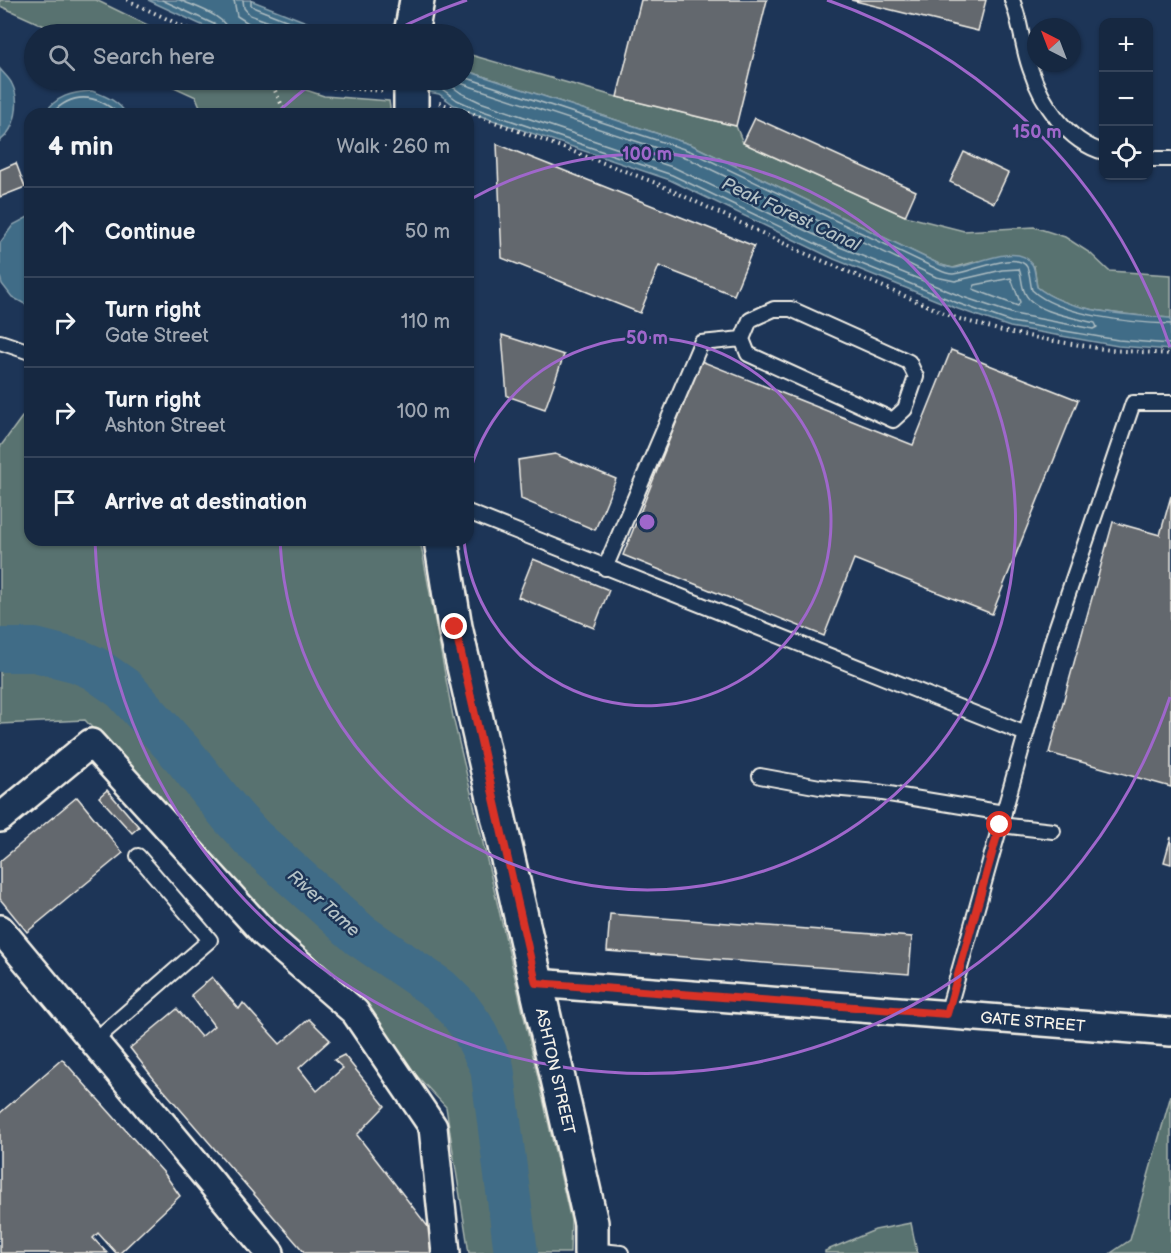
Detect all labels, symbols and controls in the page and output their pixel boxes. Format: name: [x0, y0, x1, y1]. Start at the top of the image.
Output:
north arrow: [1027, 18, 1081, 72]
map controls: [1099, 18, 1153, 180]
button: +: [1099, 18, 1153, 72]
search box: [24, 24, 474, 90]
icon: search: [45, 41, 78, 74]
text: Search here: [93, 44, 215, 71]
button: −: [1099, 72, 1153, 126]
text: 150 m: [1012, 122, 1062, 143]
button: locate: [1099, 126, 1153, 180]
text: 4 min: [48, 132, 113, 163]
text: Walk · 260 m: [337, 135, 450, 159]
text: 100 m: [622, 144, 672, 165]
water label: Peak Forest Canal: [718, 173, 864, 256]
icon: ahead: [48, 216, 81, 249]
text: Continue: [105, 219, 195, 246]
text: 50 m: [405, 220, 450, 244]
text: Turn right: [105, 297, 201, 324]
icon: right: [48, 306, 81, 339]
text: 110 m: [401, 310, 450, 334]
text: Gate Street: [105, 324, 209, 348]
text: 50 m: [626, 328, 668, 349]
text: Turn right: [105, 387, 201, 414]
icon: right: [48, 396, 81, 429]
text: 100 m: [397, 400, 450, 424]
text: Ashton Street: [105, 414, 226, 438]
icon: arrive: [48, 486, 81, 519]
text: Arrive at destination: [105, 489, 307, 516]
centre of rings: [637, 512, 657, 532]
route end: [441, 613, 467, 639]
route start: [986, 811, 1012, 837]
water label: River Tame: [283, 865, 364, 941]
street label: ASHTON STREET: [531, 1006, 578, 1137]
street label: GATE STREET: [980, 1008, 1086, 1037]

